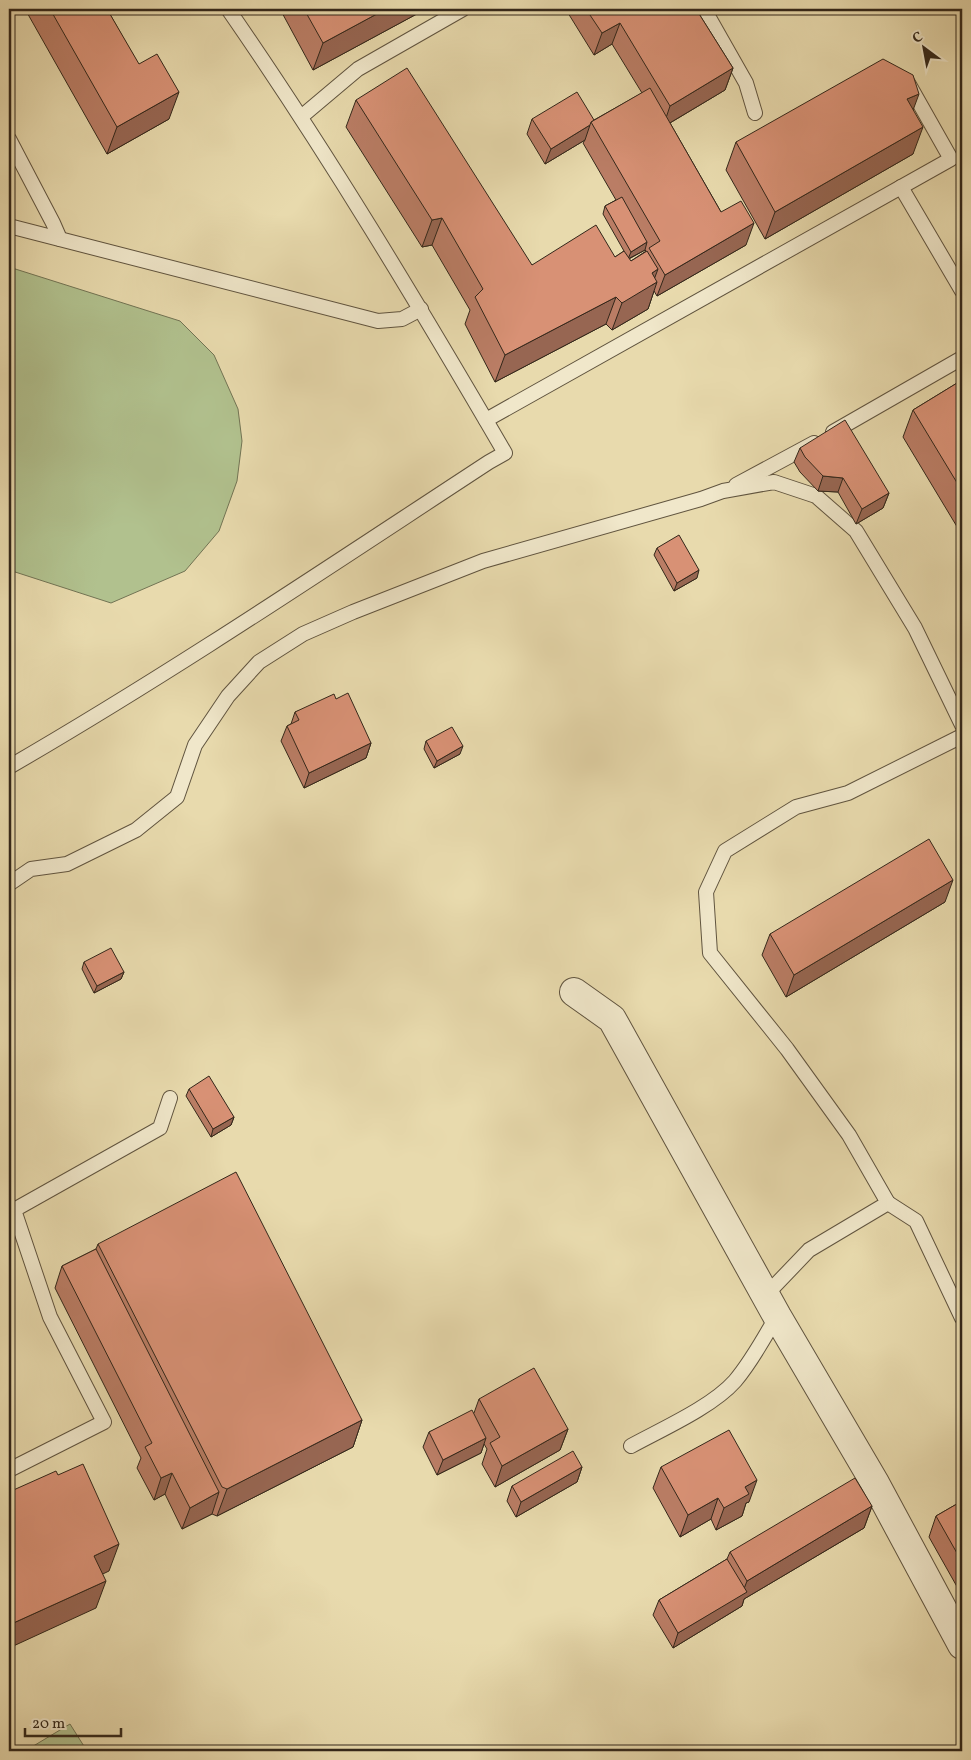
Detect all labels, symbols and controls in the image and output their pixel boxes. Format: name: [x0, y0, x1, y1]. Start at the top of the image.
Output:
north arrow: [898, 22, 948, 72]
text: С: [909, 28, 927, 49]
scale bar: [25, 1705, 121, 1737]
text: 20 m: [32, 1714, 65, 1735]

